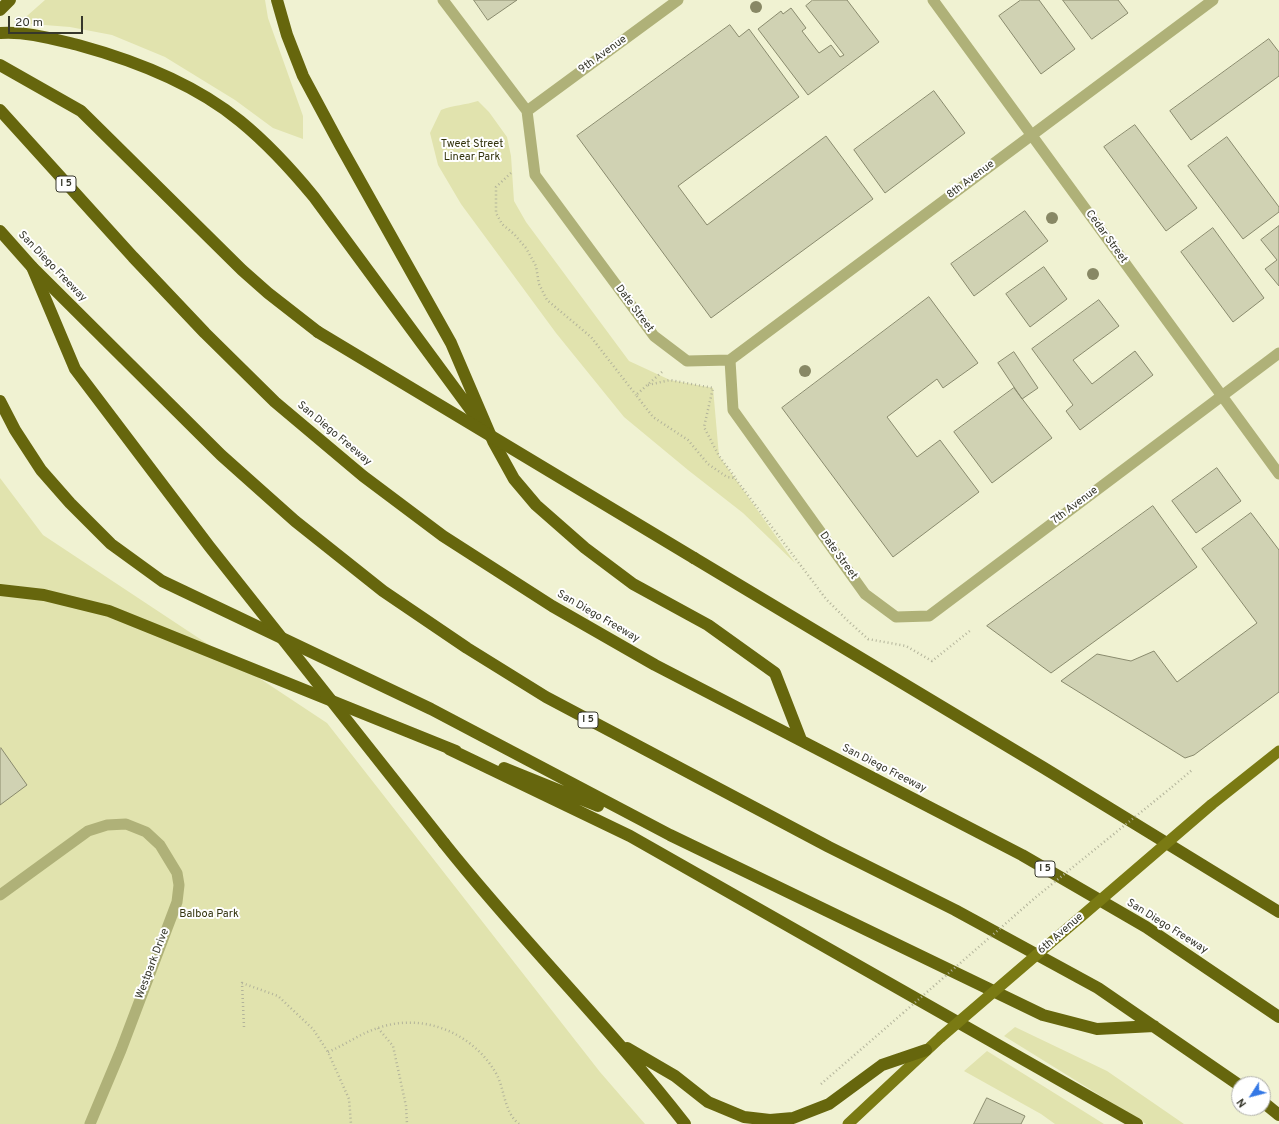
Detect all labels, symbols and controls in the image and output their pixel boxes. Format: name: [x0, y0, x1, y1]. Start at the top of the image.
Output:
scale bar: [10, 8, 85, 34]
text: 20 m: [15, 15, 43, 31]
street label: 9th Avenue: [576, 33, 630, 77]
park label: Tweet Street Linear Park: [441, 138, 503, 164]
street label: 8th Avenue: [945, 158, 997, 202]
road number: I 5: [56, 176, 76, 192]
street label: Cedar Street: [1082, 208, 1130, 266]
street label: San Diego Freeway: [15, 229, 89, 305]
street label: Date Street: [612, 283, 656, 335]
street label: San Diego Freeway: [294, 399, 374, 469]
street label: 7th Avenue: [1049, 484, 1101, 528]
street label: Date Street: [816, 530, 860, 582]
street label: San Diego Freeway: [554, 588, 642, 646]
road number: I 5: [578, 712, 598, 728]
street label: San Diego Freeway: [839, 742, 929, 796]
road number: I 5: [1035, 861, 1055, 877]
street label: San Diego Freeway: [1124, 897, 1210, 957]
park label: Balboa Park: [179, 908, 239, 922]
street label: 6th Avenue: [1036, 911, 1086, 957]
street label: Westpark Drive: [133, 927, 173, 1001]
north arrow: [1231, 1076, 1271, 1116]
text: N: [1234, 1095, 1250, 1110]

